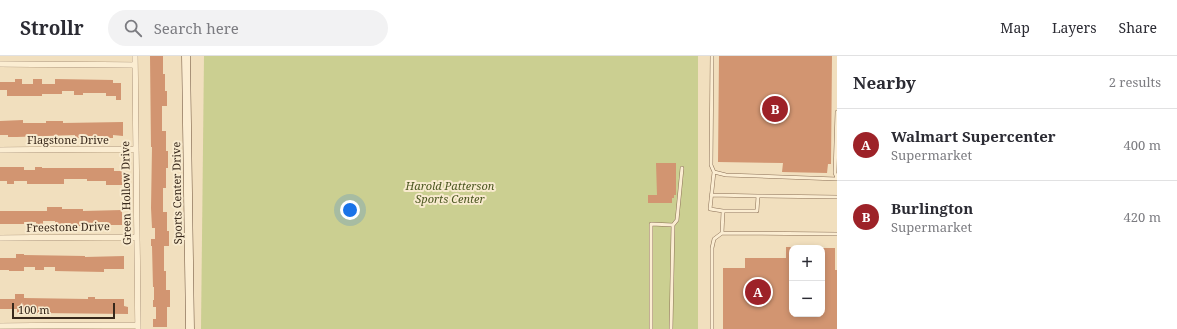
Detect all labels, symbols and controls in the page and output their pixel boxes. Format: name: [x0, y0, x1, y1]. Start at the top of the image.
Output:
search box: [108, 10, 388, 46]
text: Strollr: [20, 15, 84, 41]
icon: search: [122, 17, 144, 39]
text: Search here: [154, 18, 239, 38]
text: Map: [1000, 18, 1030, 37]
text: Layers: [1052, 18, 1097, 37]
text: Share: [1119, 18, 1157, 37]
text: Nearby: [853, 71, 916, 94]
text: 2 results: [1109, 73, 1161, 91]
pin: B: [762, 94, 788, 124]
text: Walmart Supercenter: [891, 126, 1056, 146]
street label: Flagstone Drive: [27, 132, 109, 147]
text: A: [861, 136, 871, 154]
text: 400 m: [1124, 136, 1161, 154]
street label: Green Hollow Drive: [117, 141, 134, 245]
street label: Sports Center Drive: [168, 142, 185, 244]
text: Supermarket: [891, 146, 972, 164]
park label: Harold Patterson Sports Center: [405, 178, 495, 206]
text: Burlington: [891, 198, 973, 218]
your location: [340, 200, 360, 220]
text: B: [862, 208, 870, 226]
text: 420 m: [1124, 208, 1161, 226]
street label: Freestone Drive: [26, 218, 110, 235]
text: Supermarket: [891, 218, 972, 236]
map controls: [789, 245, 825, 317]
button: +: [789, 245, 825, 281]
pin: A: [745, 277, 771, 307]
button: −: [789, 281, 825, 317]
scale bar: [12, 301, 115, 320]
text: 100 m: [18, 302, 50, 317]

